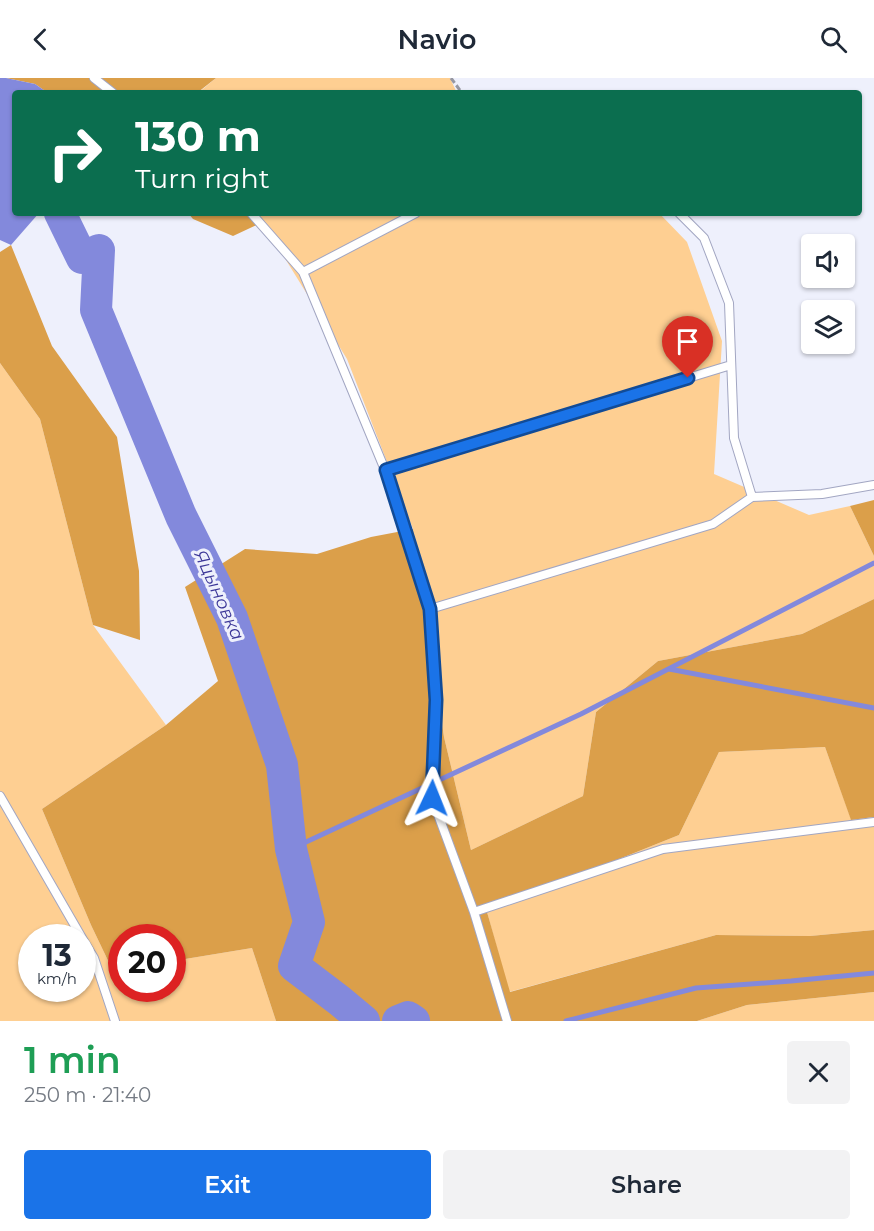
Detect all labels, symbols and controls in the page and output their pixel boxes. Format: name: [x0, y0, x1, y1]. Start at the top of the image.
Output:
icon: back: [24, 23, 57, 56]
text: Navio: [398, 23, 476, 56]
icon: search: [817, 23, 850, 56]
text: 130 m: [135, 110, 261, 162]
icon: right: [36, 114, 114, 192]
text: Turn right: [135, 162, 270, 195]
map controls: [801, 234, 855, 354]
button: sound: [801, 234, 855, 288]
button: layers: [801, 300, 855, 354]
pin: [662, 316, 713, 378]
icon: arrive: [671, 325, 704, 358]
water label: Яцыновка: [189, 546, 249, 644]
position arrow: [400, 766, 464, 830]
speed limit sign: 20: [108, 924, 186, 1002]
text: 13: [42, 937, 72, 974]
text: km/h: [37, 969, 77, 988]
text: 1 min: [24, 1038, 121, 1082]
button: close: [787, 1041, 850, 1104]
text: 250 m · 21:40: [24, 1083, 151, 1107]
button: Exit: [24, 1150, 431, 1219]
button: Share: [443, 1150, 850, 1219]

